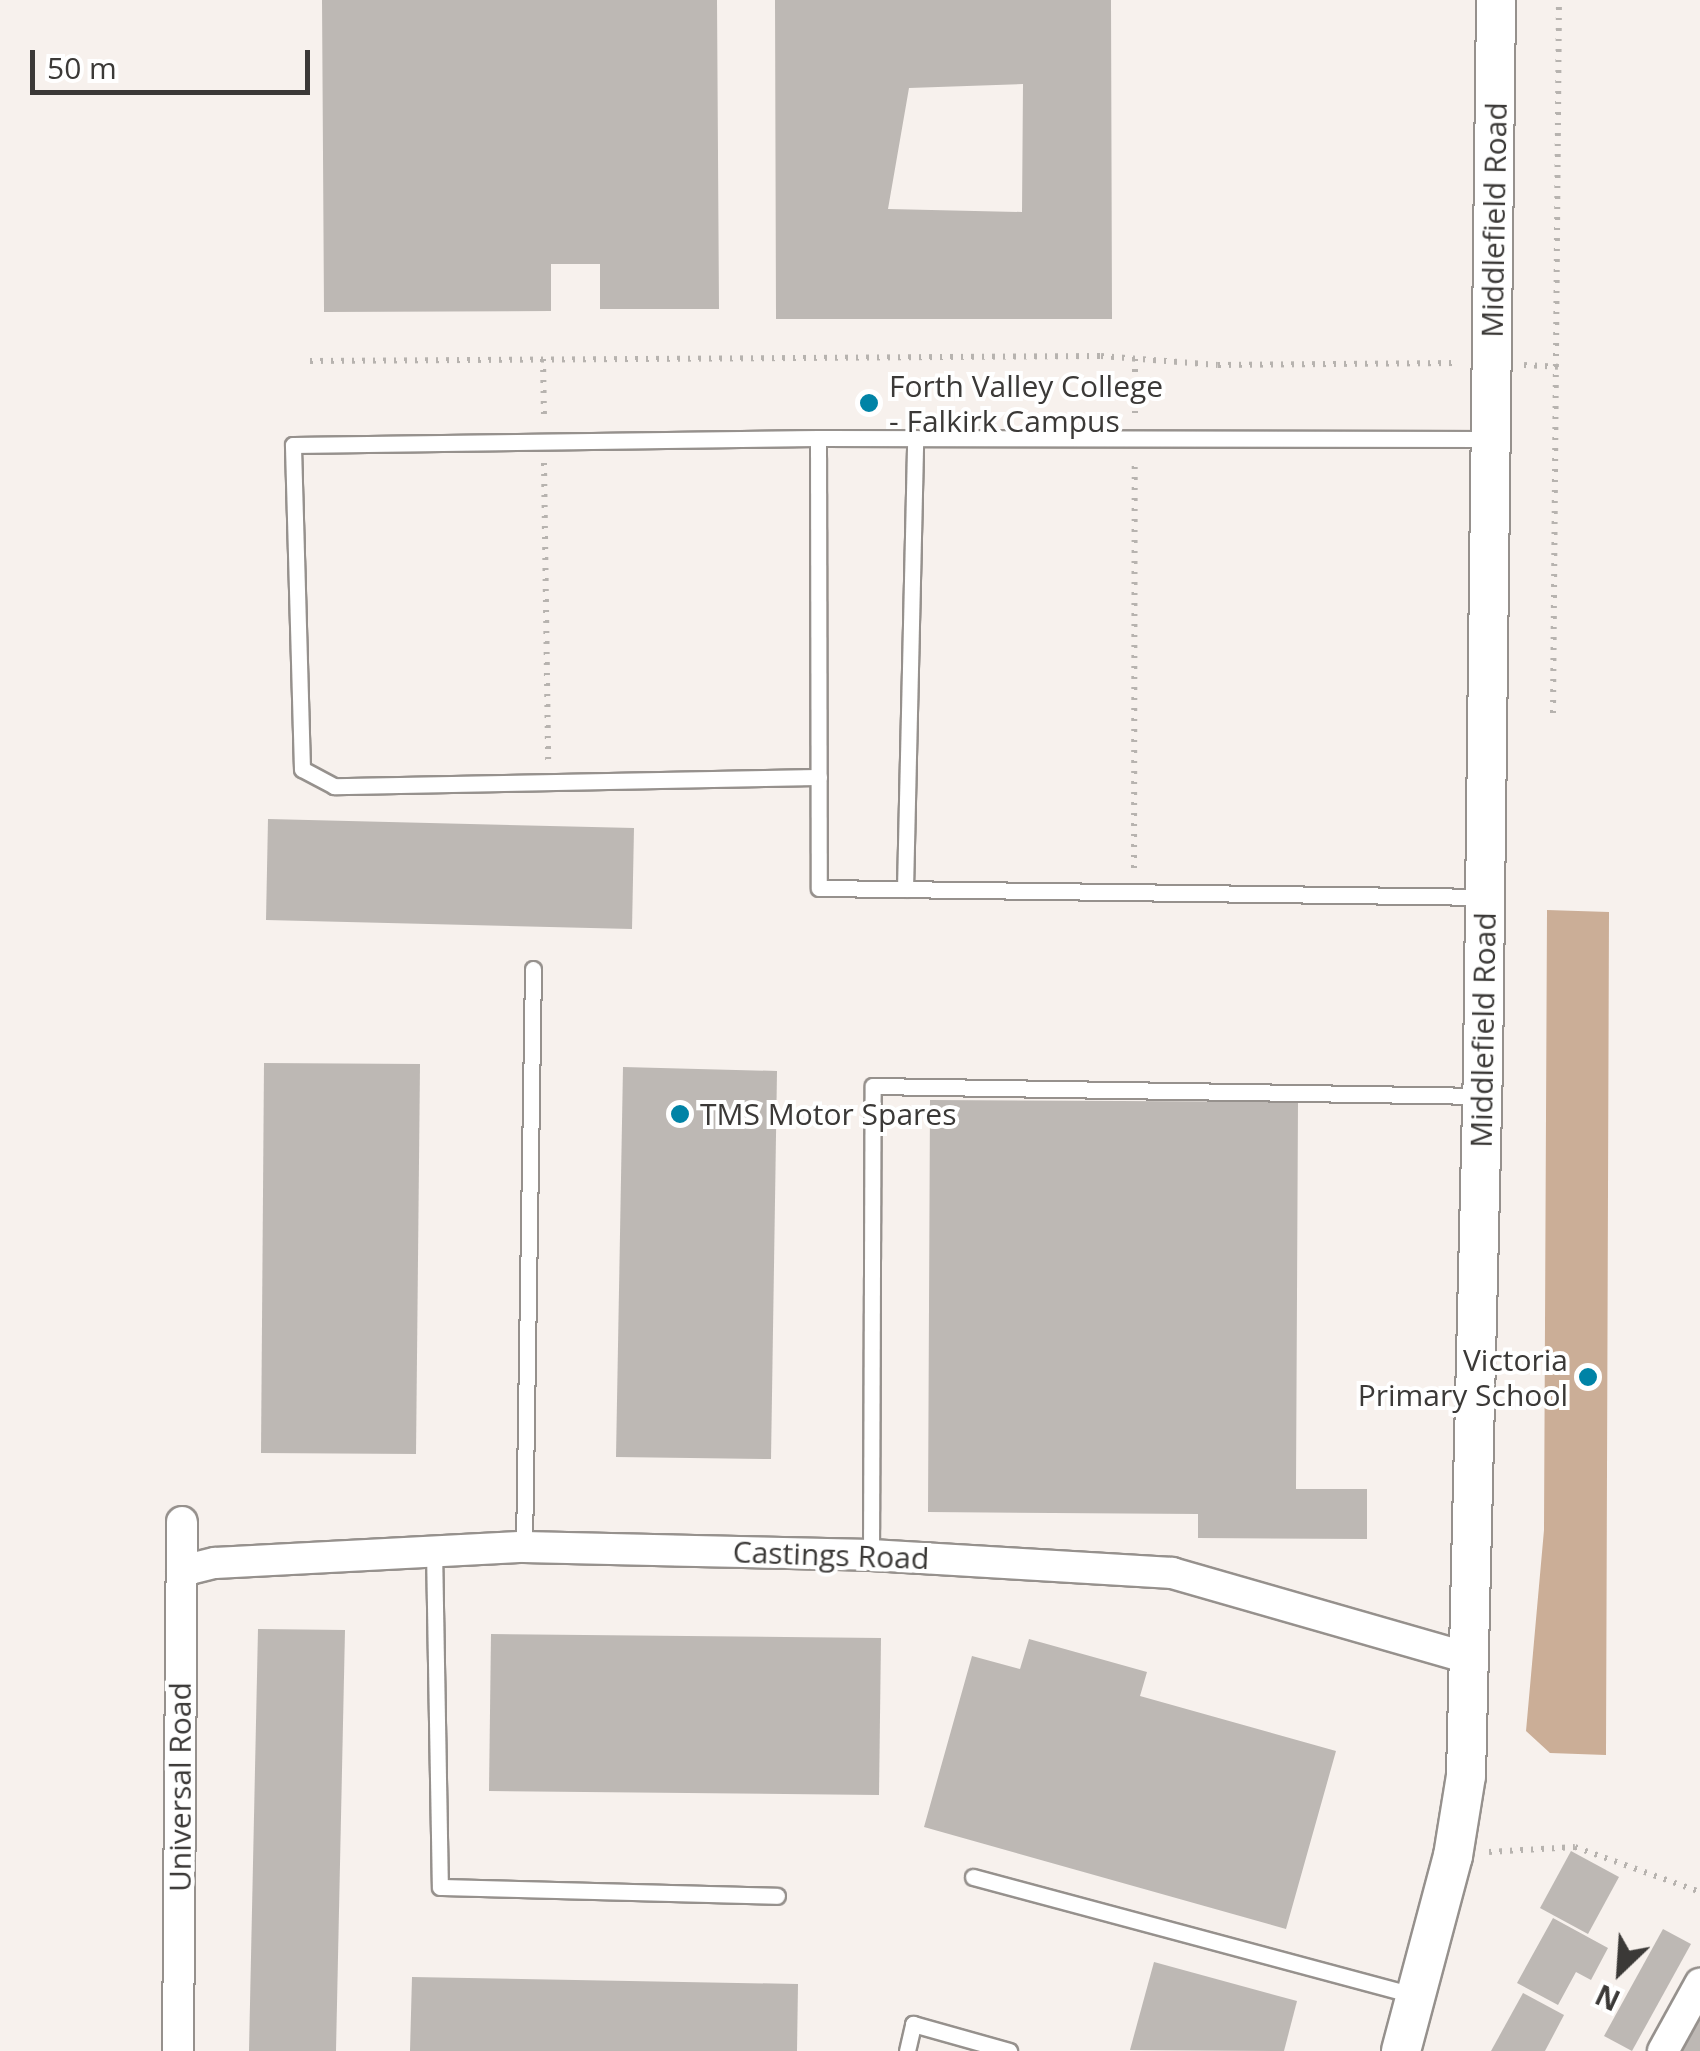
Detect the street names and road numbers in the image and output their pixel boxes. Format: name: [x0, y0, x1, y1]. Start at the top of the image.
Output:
street label: Middlefield Road: [1474, 102, 1514, 338]
street label: Middlefield Road: [1463, 912, 1503, 1148]
street label: Castings Road: [732, 1534, 930, 1576]
street label: Universal Road: [162, 1682, 198, 1892]

